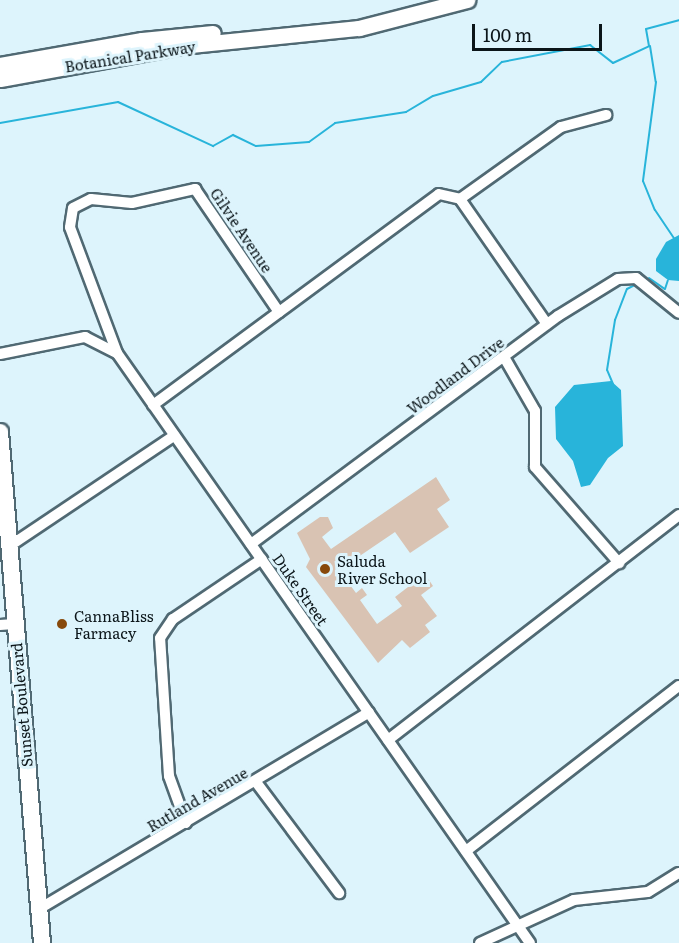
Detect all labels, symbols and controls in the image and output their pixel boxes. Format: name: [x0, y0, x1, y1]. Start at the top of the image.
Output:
scale bar: [475, 12, 606, 50]
text: 100 m: [483, 21, 532, 48]
street label: Botanical Parkway: [63, 37, 197, 75]
street label: Gilvie Avenue: [207, 184, 277, 276]
street label: Woodland Drive: [403, 333, 507, 417]
street label: Duke Street: [270, 550, 332, 628]
place label: Saluda River School: [337, 551, 427, 586]
marker: Saluda River School: [318, 562, 332, 576]
place label: CannaBliss Farmacy: [74, 606, 154, 641]
marker: CannaBliss Farmacy: [55, 617, 69, 631]
street label: Sunset Boulevard: [7, 642, 35, 768]
street label: Rutland Avenue: [144, 763, 250, 835]

